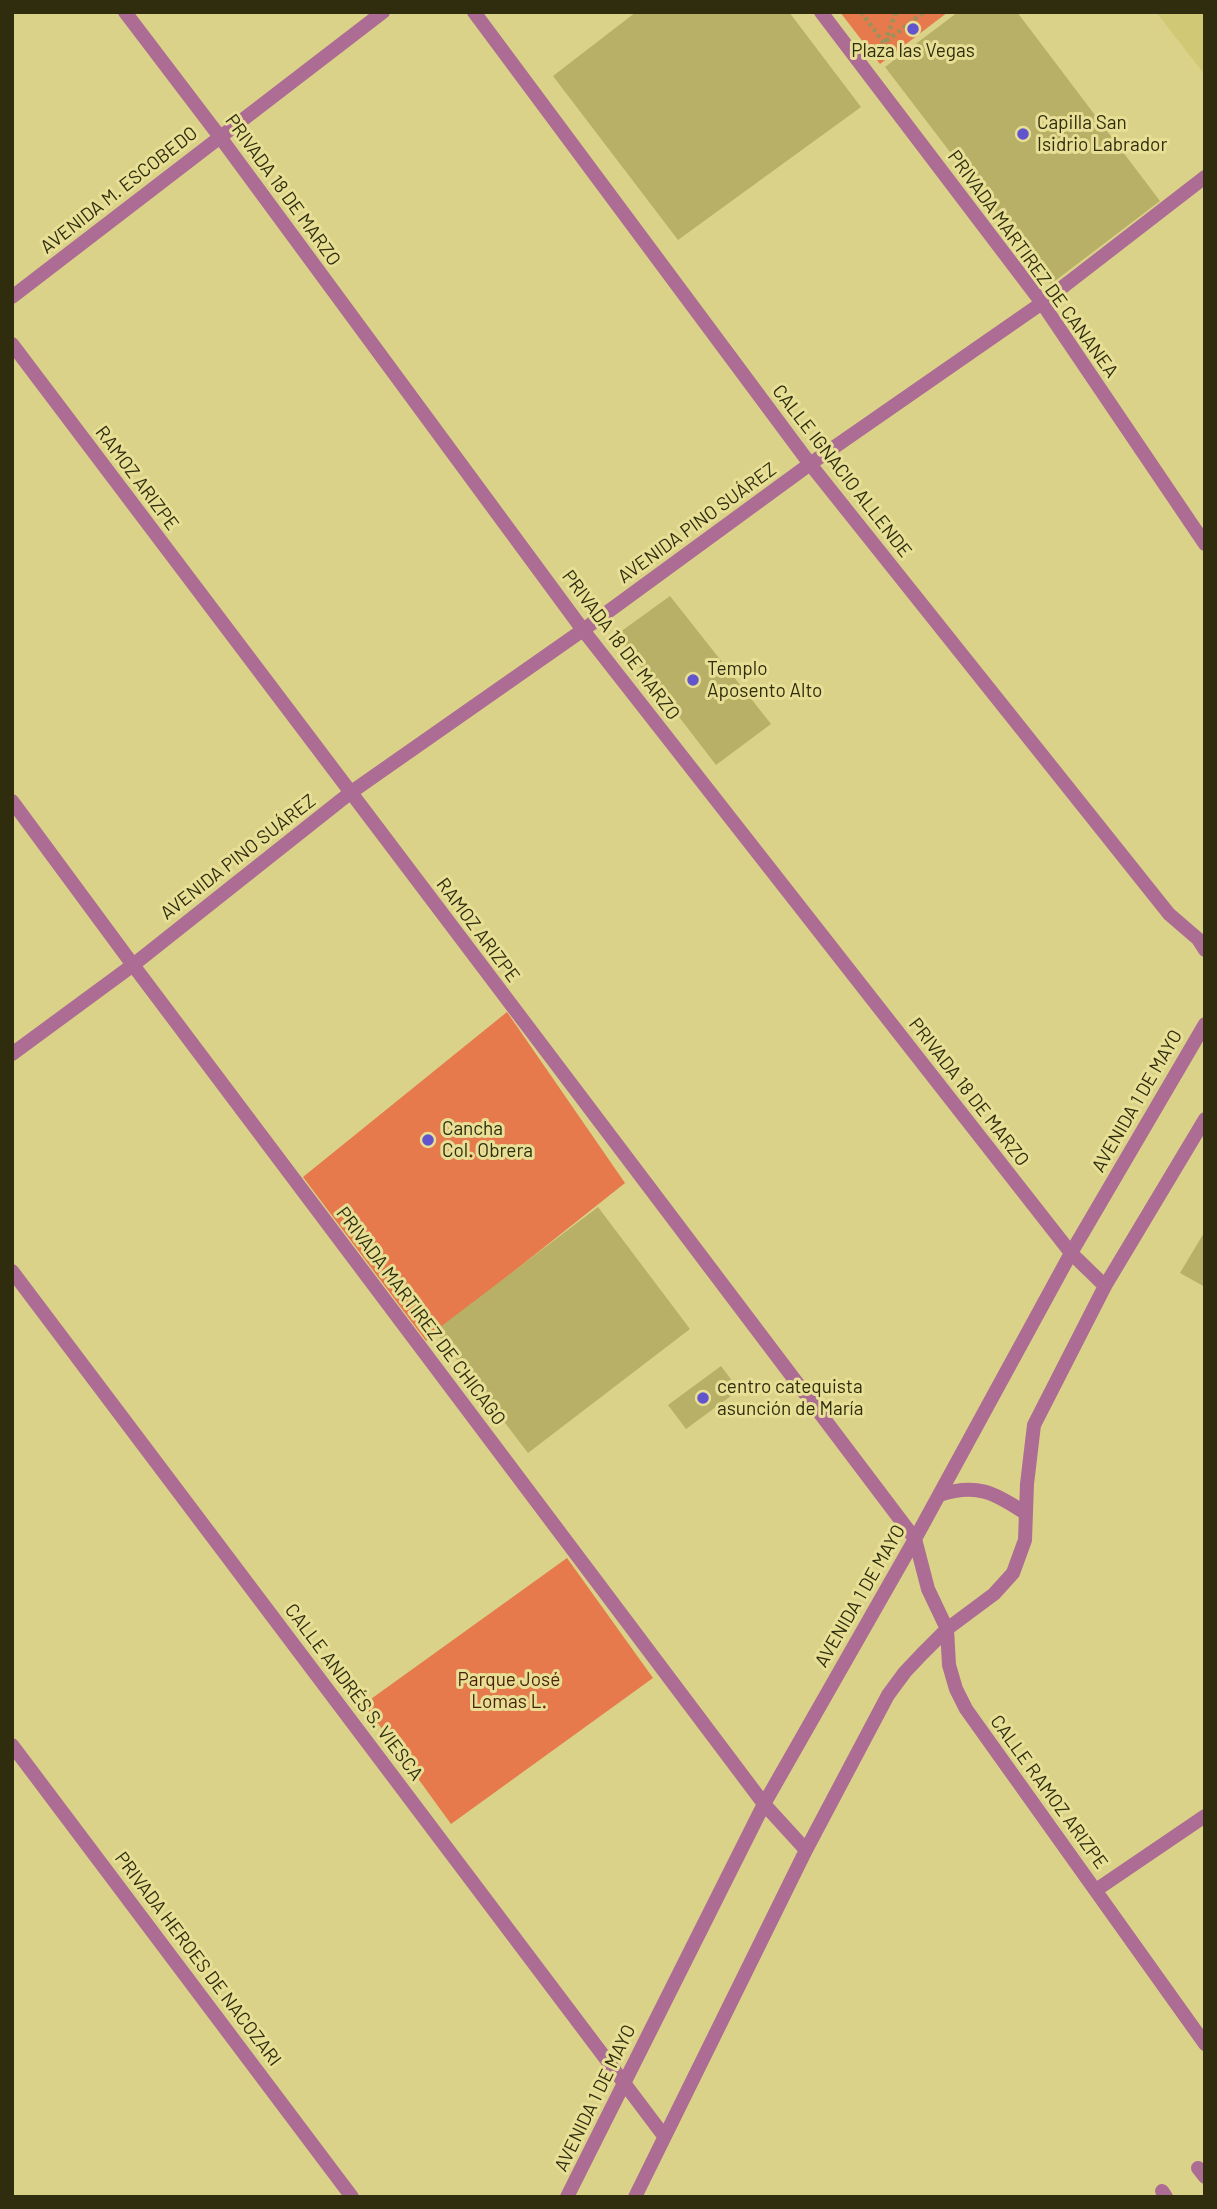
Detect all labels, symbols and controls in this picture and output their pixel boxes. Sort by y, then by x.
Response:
marker: Plaza las Vegas [905,21,921,37]
place label: Plaza las Vegas [851,40,975,62]
street label: PRIVADA 18 DE MARZO [220,110,346,270]
place label: Capilla San Isidrio Labrador [1037,112,1167,156]
street label: AVENIDA M. ESCOBEDO [36,122,202,258]
marker: Capilla San Isidrio Labrador [1015,126,1031,142]
street label: PRIVADA MARTIREZ DE CANANEA [943,146,1123,382]
street label: CALLE IGNACIO ALLENDE [767,380,917,562]
street label: RAMOZ ARIZPE [90,421,184,535]
street label: AVENIDA PINO SUÁREZ [613,458,781,588]
street label: PRIVADA 18 DE MARZO [557,566,685,724]
place label: Templo Aposento Alto [707,658,822,702]
marker: Templo Aposento Alto [685,672,701,688]
street label: AVENIDA PINO SUÁREZ [156,789,320,925]
street label: RAMOZ ARIZPE [431,873,525,987]
street label: PRIVADA 18 DE MARZO [904,1013,1034,1171]
street label: AVENIDA 1 DE MAYO [1087,1026,1187,1176]
place label: Cancha Col. Obrera [442,1118,533,1162]
marker: Cancha Col. Obrera [420,1132,436,1148]
street label: PRIVADA MARTIREZ DE CHICAGO [331,1202,511,1430]
place label: centro catequista asunción de María [717,1376,863,1420]
marker: centro catequista asunción de María [695,1390,711,1406]
street label: AVENIDA 1 DE MAYO [810,1521,910,1671]
street label: CALLE ANDRÉS S. VIESCA [280,1599,428,1785]
park label: Parque José Lomas L. [458,1669,560,1713]
street label: CALLE RAMOZ ARIZPE [986,1711,1112,1873]
street label: PRIVADA HEROES DE NACOZARI [110,1847,286,2071]
street label: AVENIDA 1 DE MAYO [550,2021,640,2175]

